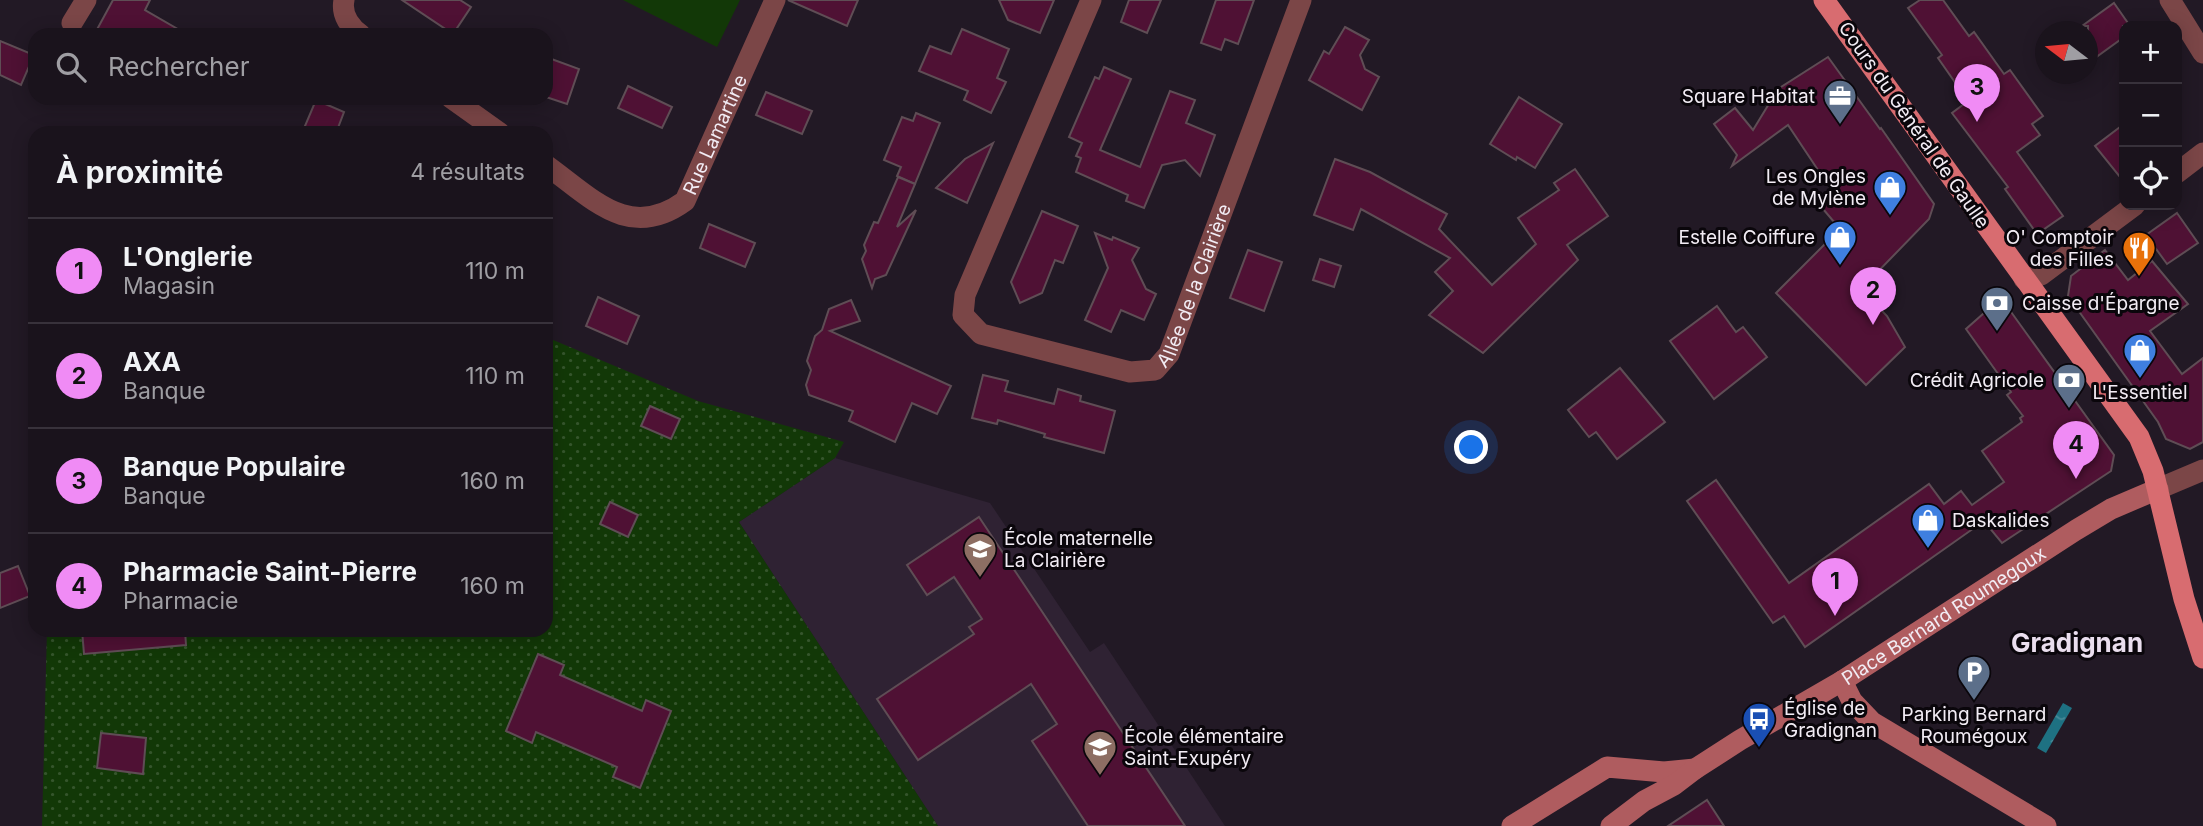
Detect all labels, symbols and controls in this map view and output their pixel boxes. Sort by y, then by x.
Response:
street label: Cours du Général de Gaulle [1834,17,1994,233]
north arrow [2035,21,2098,84]
map controls [2119,21,2182,210]
button: + [2119,21,2182,84]
search box [28,28,553,105]
icon: search [52,48,90,86]
text: Rechercher [108,51,249,82]
pin: 3 [1954,64,2000,122]
street label: Rue Lamartine [678,71,752,198]
office icon: Square Habitat [1821,77,1859,126]
button: − [2119,84,2182,147]
place label: Square Habitat [1682,85,1815,108]
button: locate [2119,147,2182,210]
text: À proximité [56,154,223,190]
text: 4 résultats [410,158,525,186]
place label: Les Ongles de Mylène [1766,165,1866,210]
shop icon: Les Ongles de Mylène [1871,168,1909,217]
street label: Allée de la Clairière [1151,201,1236,372]
shop icon: Estelle Coiffure [1821,218,1859,267]
place label: Estelle Coiffure [1678,226,1815,249]
place label: O' Comptoir des Filles [2006,226,2114,271]
restaurant icon: O' Comptoir des Filles [2120,229,2158,278]
text: L'Onglerie [123,241,253,272]
text: 1 [74,257,84,285]
text: 110 m [465,257,525,285]
pin: 2 [1850,267,1896,325]
text: Magasin [123,272,215,300]
bank icon: Caisse d'Épargne [1978,284,2016,333]
place label: Caisse d'Épargne [2022,291,2180,315]
shop icon: L'Essentiel [2121,331,2159,380]
text: AXA [123,346,181,377]
bank icon: Crédit Agricole [2050,361,2088,410]
text: 2 [72,362,86,390]
text: 110 m [465,362,525,390]
place label: Crédit Agricole [1910,369,2044,392]
text: Banque [123,377,206,405]
place label: L'Essentiel [2093,381,2188,404]
pin: 4 [2053,421,2099,479]
your location [1454,430,1488,464]
text: Banque Populaire [123,451,346,482]
text: 3 [72,467,86,495]
text: 160 m [460,467,525,495]
text: Banque [123,482,206,510]
shop icon: Daskalides [1909,501,1947,550]
place label: Daskalides [1952,509,2049,532]
place label: École maternelle La Clairière [1004,526,1153,572]
school or university icon: École maternelle La Clairière [961,530,999,579]
street label: Place Bernard Roumegoux [1837,541,2050,690]
text: Pharmacie Saint-Pierre [123,556,417,587]
pin: 1 [1812,558,1858,616]
text: 4 [71,572,87,600]
text: 160 m [460,572,525,600]
text: Pharmacie [123,587,238,615]
district label: Gradignan [2011,627,2143,658]
parking icon: Parking Bernard Roumégoux [1955,653,1993,702]
place label: Église de Gradignan [1784,696,1877,742]
bus stop icon: Église de Gradignan [1740,700,1778,749]
place label: Parking Bernard Roumégoux [1902,703,2046,748]
place label: École élémentaire Saint-Exupéry [1124,724,1284,770]
school or university icon: École élémentaire Saint-Exupéry [1081,728,1119,777]

